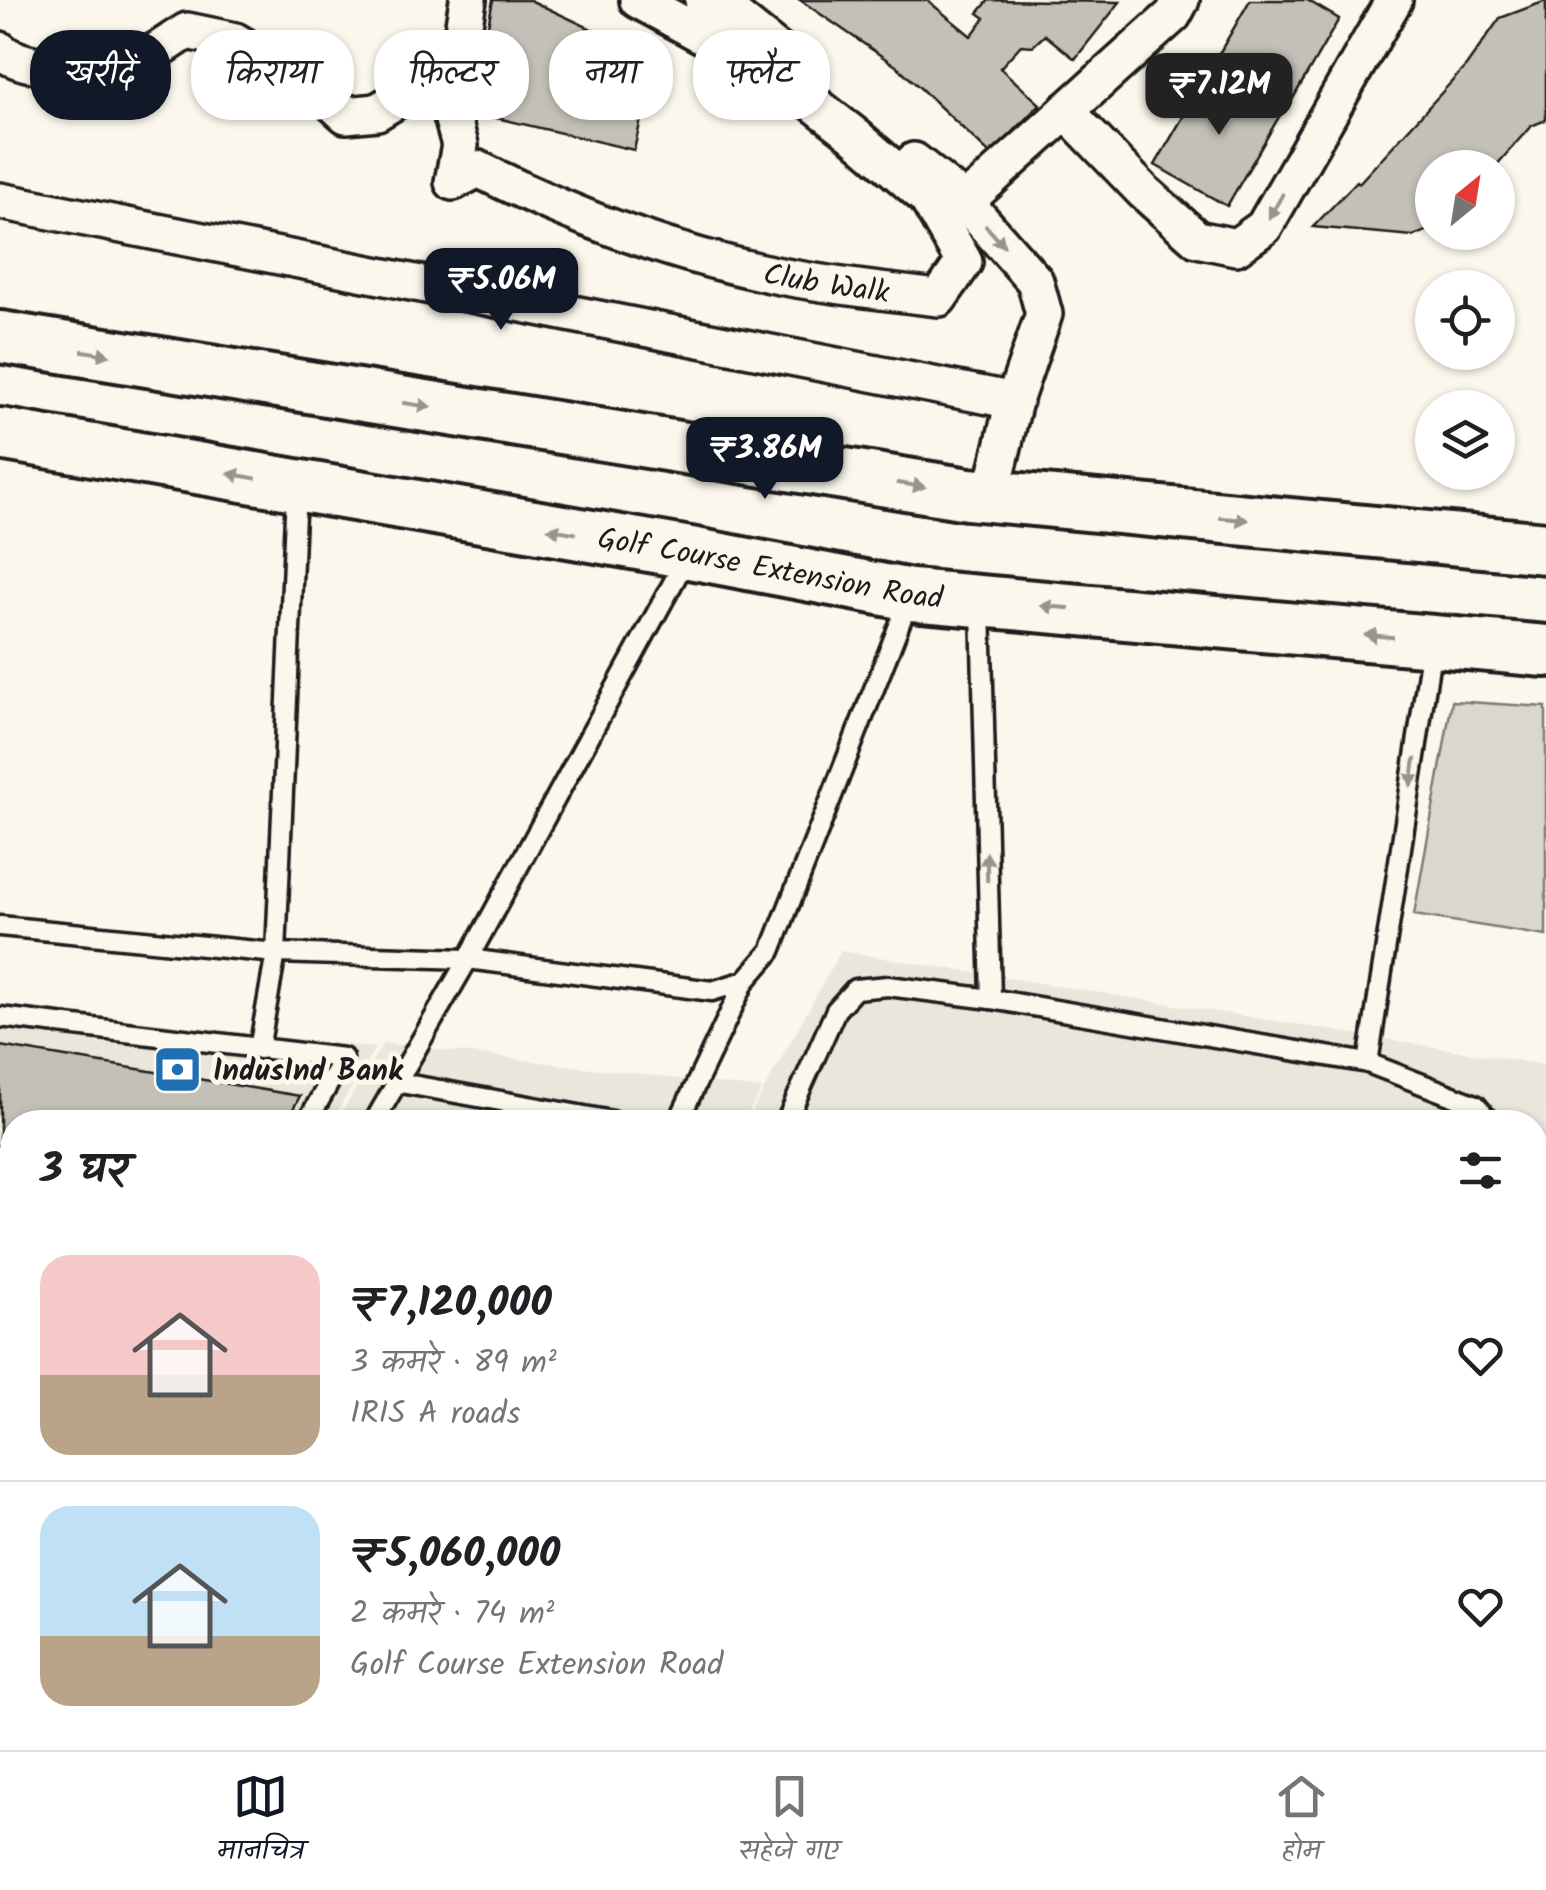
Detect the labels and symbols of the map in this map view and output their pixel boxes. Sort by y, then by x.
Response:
pin: ₹7.12M [1138,53,1300,138]
north arrow [1415,150,1515,250]
one-way arrow [1268,192,1286,220]
one-way arrow [984,223,1006,248]
pin: ₹5.06M [420,248,582,333]
street label: Club Walk [759,251,893,318]
one-way arrow [81,346,113,361]
one-way arrow [402,398,433,413]
pin: ₹3.86M [684,417,846,502]
one-way arrow [225,468,257,483]
one-way arrow [895,478,927,493]
one-way arrow [1218,511,1250,527]
street label: Golf Course Extension Road [594,515,946,624]
one-way arrow [546,523,577,538]
one-way arrow [1039,598,1071,614]
one-way arrow [1363,627,1395,643]
one-way arrow [1404,756,1420,788]
one-way arrow [979,851,995,883]
bank icon: IndusInd Bank [152,1044,204,1096]
place label: IndusInd Bank [213,1048,404,1096]

